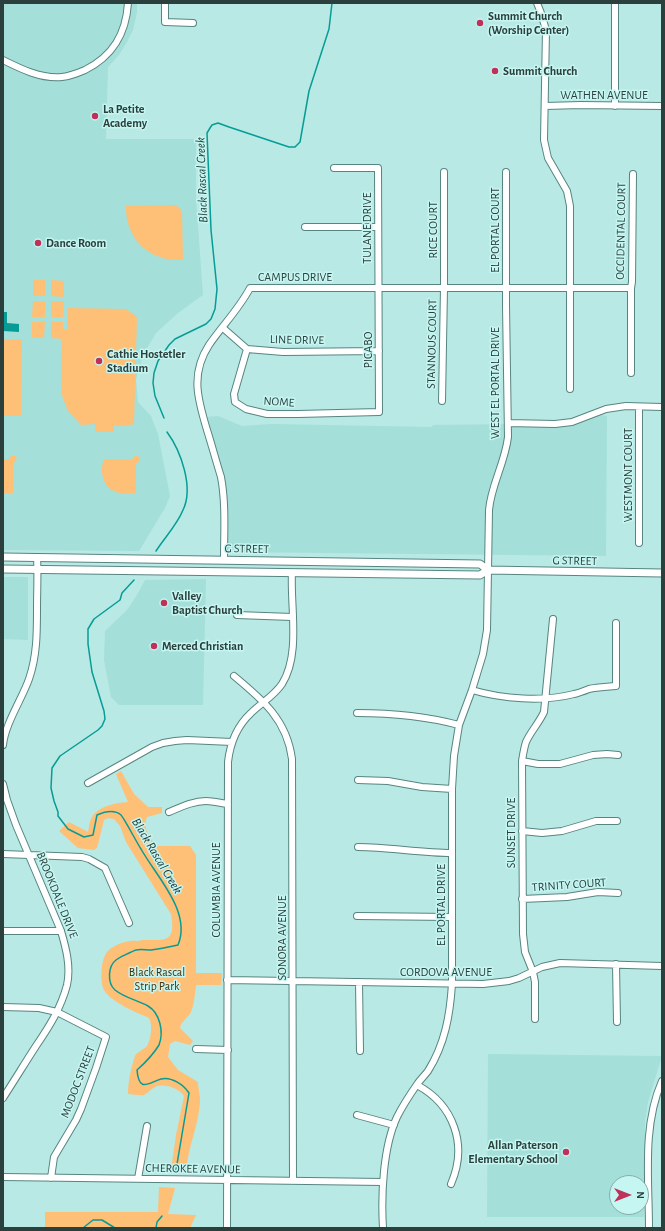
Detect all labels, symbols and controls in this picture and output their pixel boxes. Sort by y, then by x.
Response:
place label: Summit Church (Worship Center) [488,9,569,37]
marker: Summit Church (Worship Center) [475,18,485,28]
place label: Summit Church [503,64,577,78]
marker: Summit Church [490,66,500,76]
street label: WATHEN AVENUE [560,88,648,102]
place label: La Petite Academy [103,102,147,130]
marker: La Petite Academy [90,111,100,121]
water label: Black Rascal Creek [193,137,211,223]
street label: OCCIDENTAL COURT [613,182,629,280]
street label: EL PORTAL COURT [488,187,502,273]
street label: TULANE DRIVE [360,192,374,264]
street label: RICE COURT [426,201,440,259]
place label: Dance Room [46,236,106,250]
marker: Dance Room [33,238,43,248]
street label: CAMPUS DRIVE [258,270,332,284]
street label: STANNOUS COURT [424,299,440,389]
street label: WEST EL PORTAL DRIVE [488,327,502,439]
street label: LINE DRIVE [270,332,324,348]
street label: PICABO [361,332,375,368]
place label: Cathie Hostetler Stadium [107,347,185,375]
marker: Cathie Hostetler Stadium [94,356,104,366]
street label: NOME [263,394,295,410]
street label: WESTMONT COURT [621,428,635,522]
street label: G STREET [225,541,269,557]
street label: G STREET [553,553,597,569]
place label: Valley Baptist Church [172,589,243,617]
marker: Valley Baptist Church [159,598,169,608]
place label: Merced Christian [162,639,243,653]
marker: Merced Christian [149,641,159,651]
street label: SUNSET DRIVE [504,798,518,868]
water label: Black Rascal Creek [128,815,186,897]
street label: COLUMBIA AVENUE [209,842,223,938]
street label: BROOKDALE DRIVE [33,850,81,940]
street label: EL PORTAL DRIVE [434,864,448,946]
street label: TRINITY COURT [531,875,607,895]
street label: SONORA AVENUE [275,895,289,981]
park label: Black Rascal Strip Park [129,965,185,993]
street label: CORDOVA AVENUE [400,965,492,979]
street label: MODOC STREET [58,1044,98,1120]
place label: Allan Paterson Elementary School [468,1138,558,1166]
marker: Allan Paterson Elementary School [561,1147,571,1157]
street label: CHEROKEE AVENUE [145,1161,241,1177]
north arrow [609,1175,649,1215]
text: N [635,1191,646,1199]

